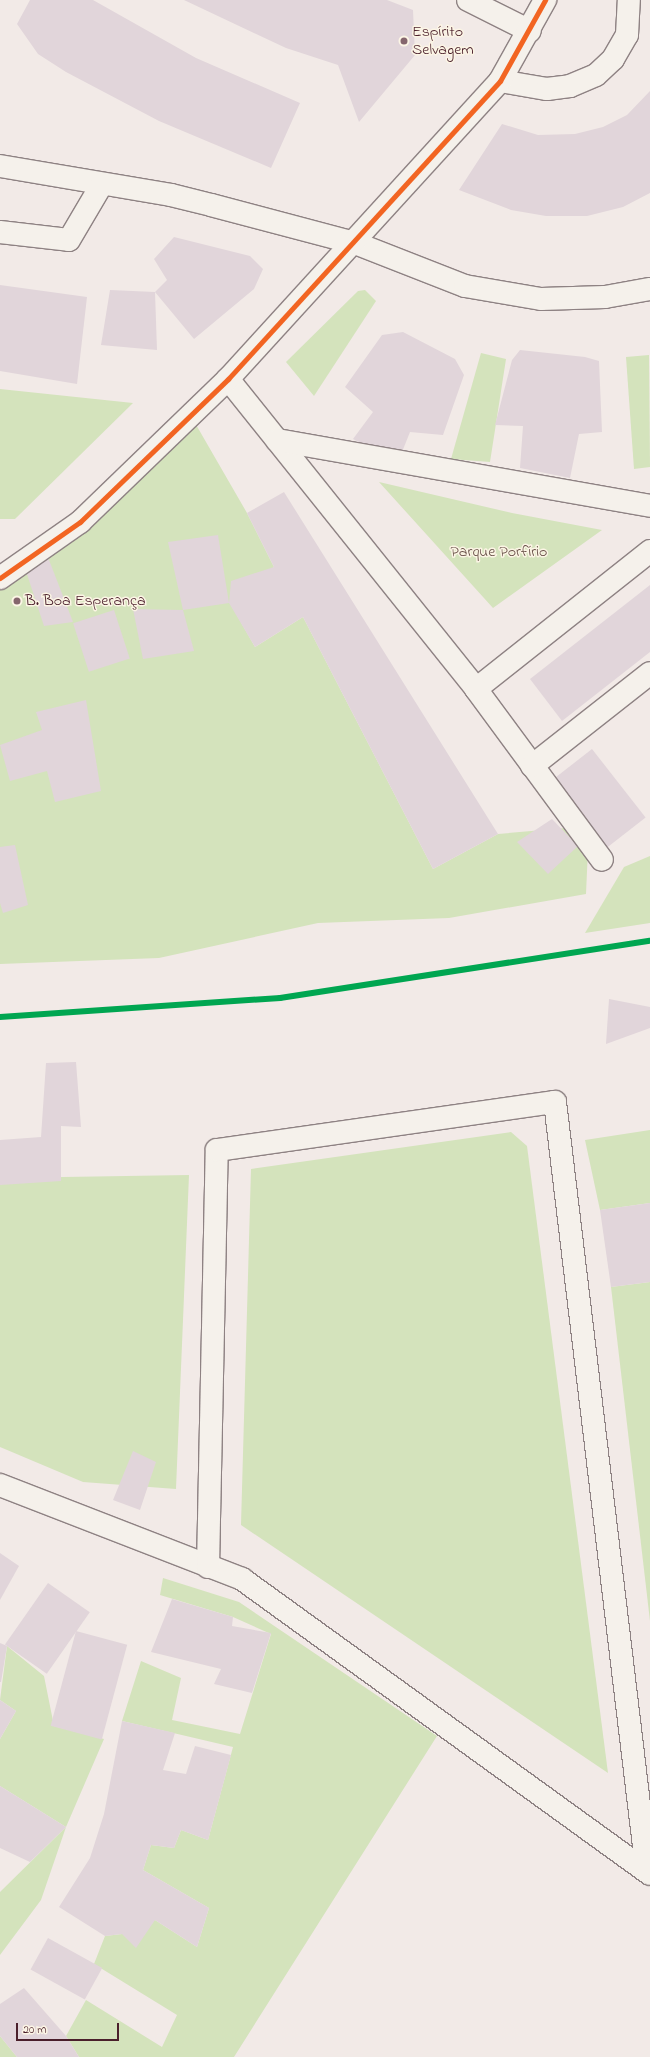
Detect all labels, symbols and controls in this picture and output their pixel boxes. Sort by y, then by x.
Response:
place label: Espírito Selvagem [412,22,474,60]
marker: Espírito Selvagem [399,36,409,46]
park label: Parque Porfírio [451,542,547,562]
place label: B. Boa Esperança [25,591,146,611]
marker: B. Boa Esperança [12,596,22,606]
scale bar [18,2015,121,2041]
text: 20 m [23,2021,46,2039]

